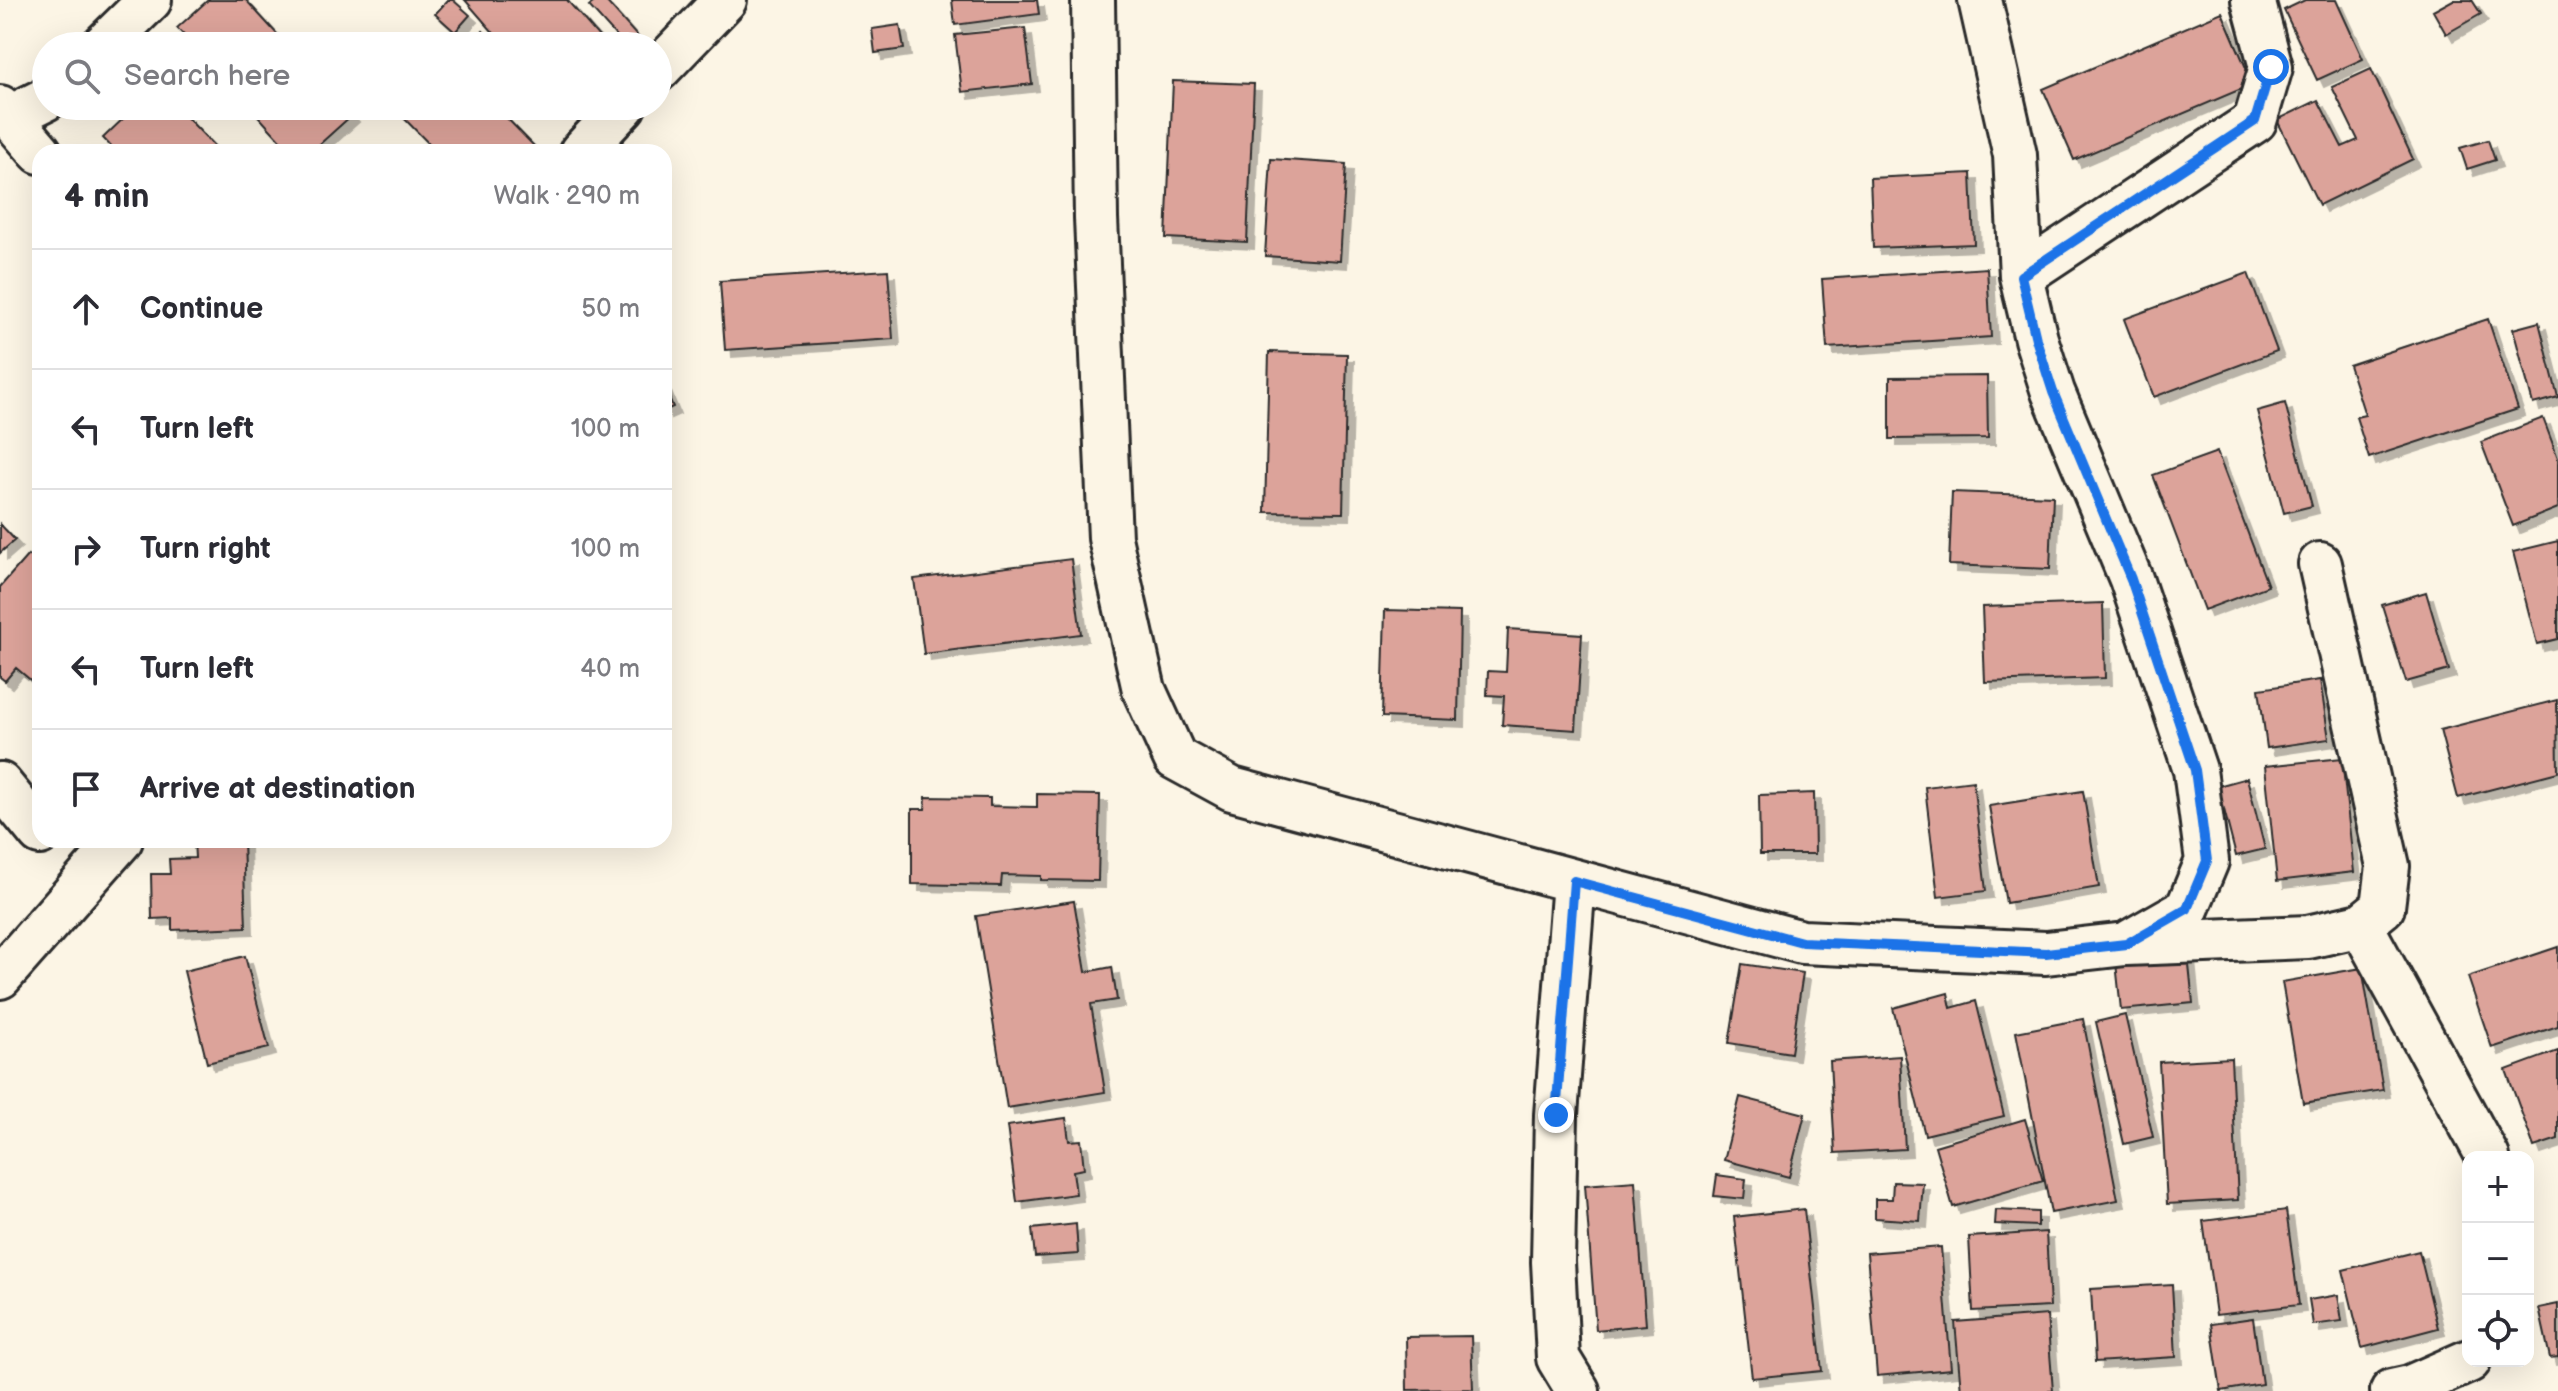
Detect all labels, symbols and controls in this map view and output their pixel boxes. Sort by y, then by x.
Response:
search box [32,32,672,120]
route start [2253,49,2289,85]
icon: search [60,54,104,98]
text: Search here [124,58,290,94]
text: 4 min [64,176,150,217]
text: Walk · 290 m [493,181,640,212]
icon: ahead [64,287,108,331]
text: Continue [140,291,263,327]
text: 50 m [581,294,640,325]
icon: left [64,407,108,451]
text: Turn left [140,411,254,447]
text: 100 m [571,414,640,445]
icon: right [64,527,108,571]
text: Turn right [140,531,271,567]
text: 100 m [571,534,640,565]
icon: left [64,647,108,691]
text: Turn left [140,651,254,687]
text: 40 m [580,654,640,685]
icon: arrive [64,767,108,811]
text: Arrive at destination [140,771,416,807]
route end [1538,1097,1574,1133]
map controls [2462,1151,2534,1367]
button: + [2462,1151,2534,1223]
button: − [2462,1223,2534,1295]
button: locate [2462,1295,2534,1367]

